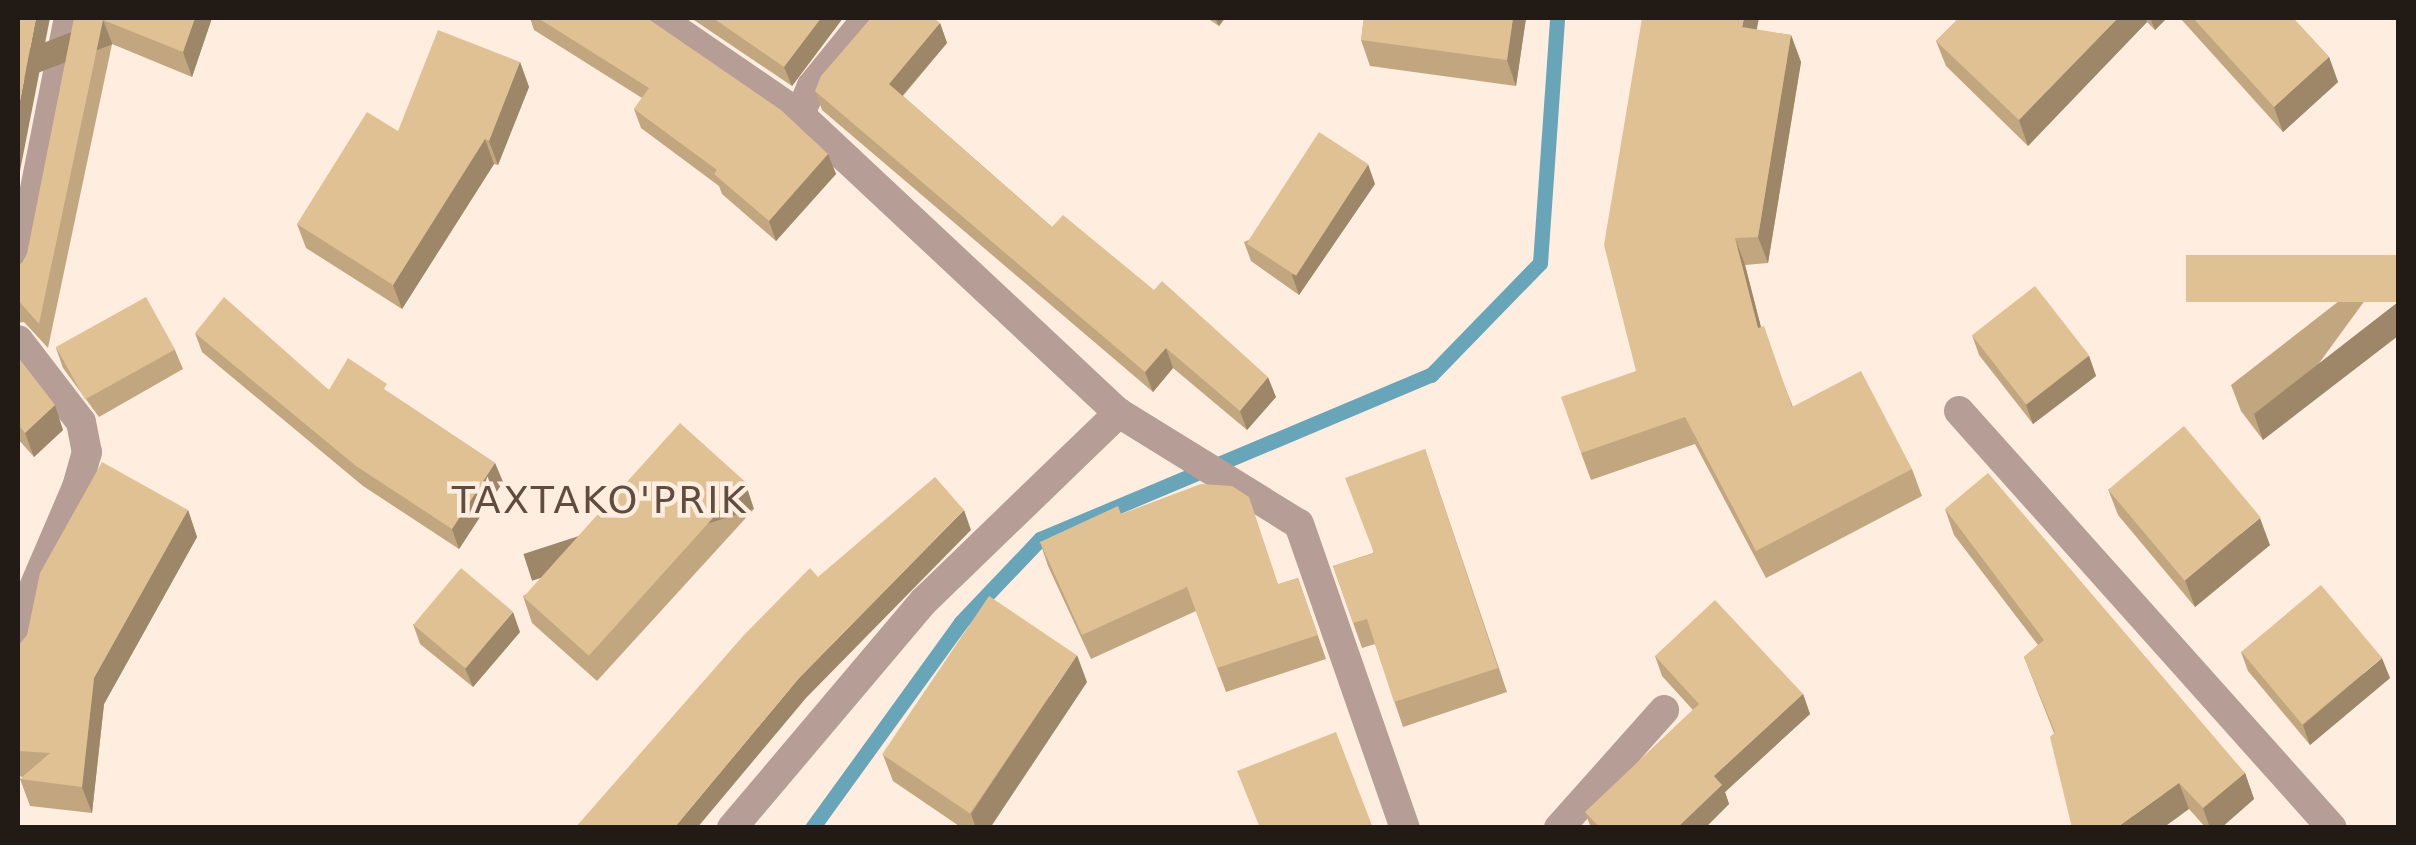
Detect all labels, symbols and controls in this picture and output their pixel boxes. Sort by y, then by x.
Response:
district label: TAXTAKO'PRIK [452,478,748,524]

